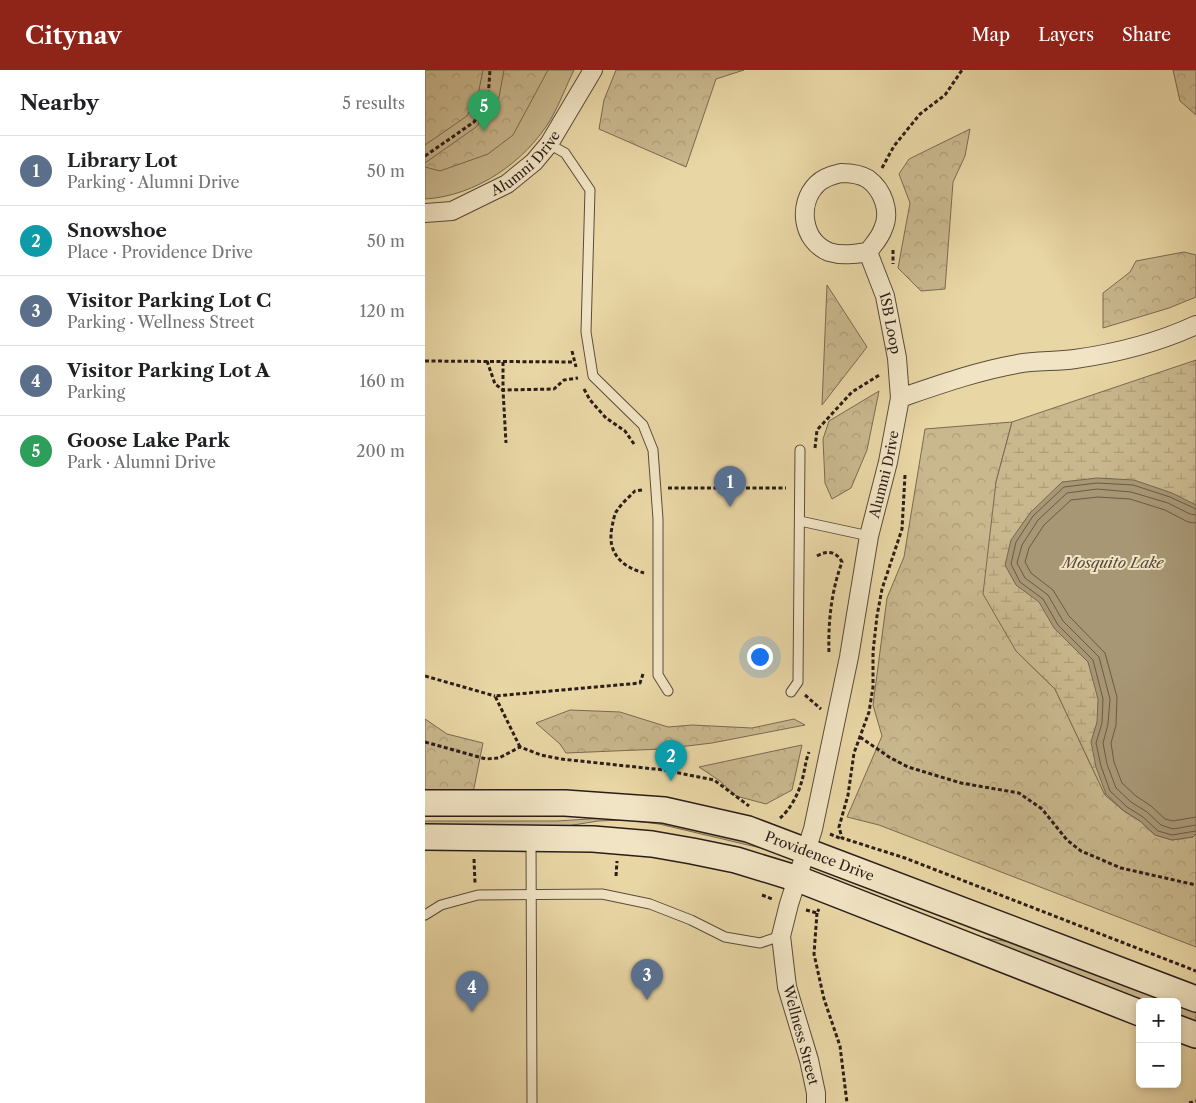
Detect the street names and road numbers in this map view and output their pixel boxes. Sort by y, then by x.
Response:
street label: Alumni Drive [487,127,564,200]
street label: ISB Loop [875,290,905,356]
street label: Alumni Drive [865,429,903,521]
street label: Providence Drive [762,827,877,885]
street label: Wellness Street [779,982,823,1087]

